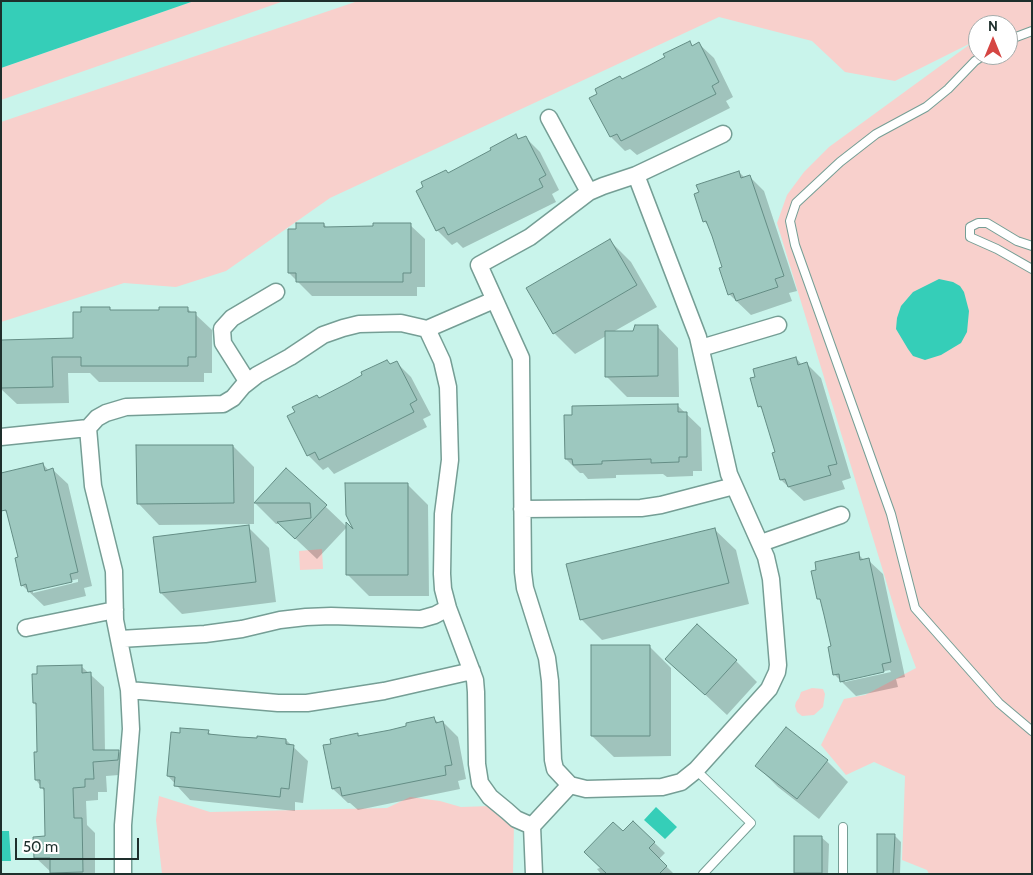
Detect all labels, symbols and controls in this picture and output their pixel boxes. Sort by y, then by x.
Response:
north arrow [968,15,1018,65]
text: N [988,17,998,35]
scale bar [18,828,141,860]
text: 50 m [23,838,58,856]

